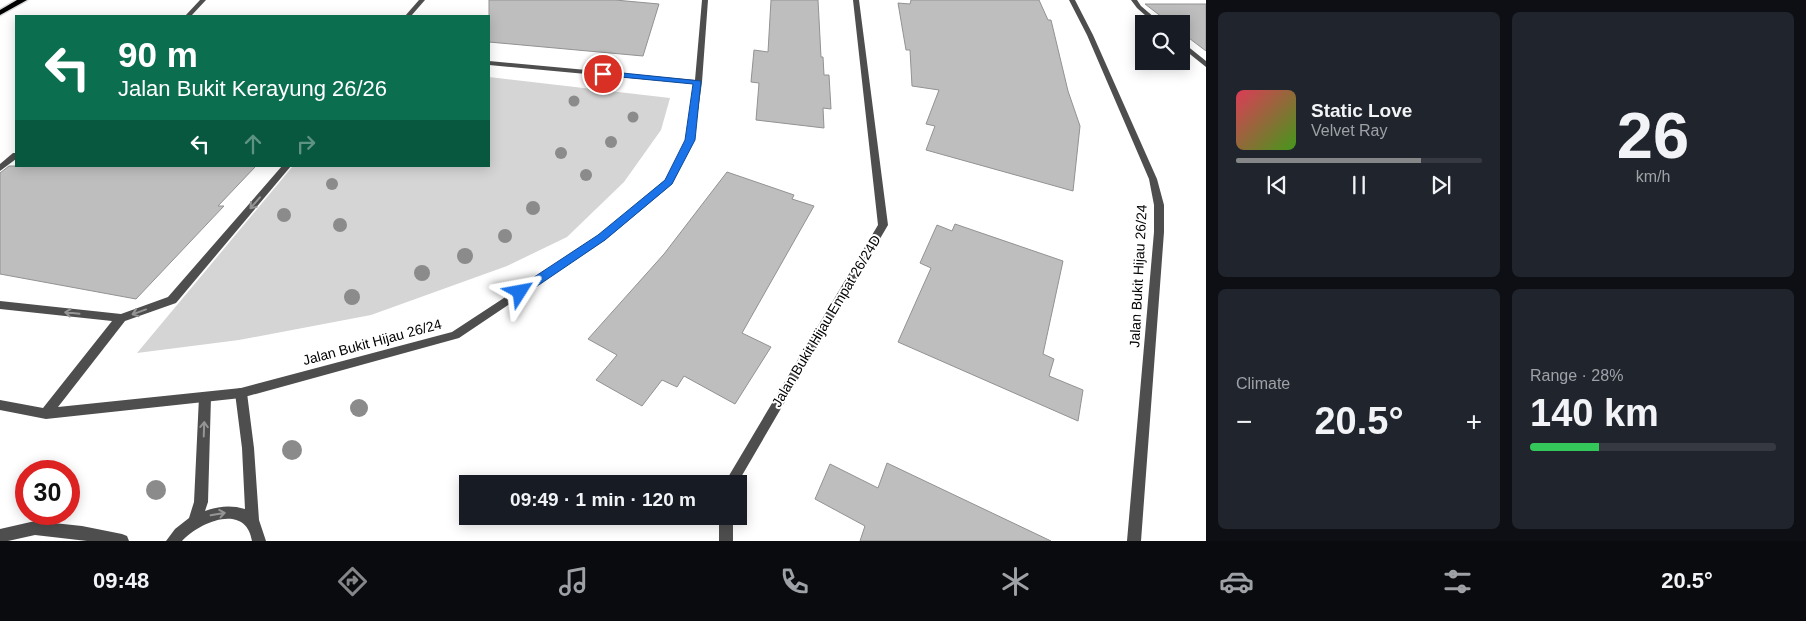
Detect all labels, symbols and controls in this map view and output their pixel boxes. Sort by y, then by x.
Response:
map controls [1135,15,1190,70]
button: search [1135,15,1190,70]
icon: left [35,35,100,100]
text: 90 m [118,35,198,74]
pin [582,53,624,95]
icon: arrive [589,60,617,88]
text: Jalan Bukit Kerayung 26/26 [118,76,387,101]
text: 26 [1617,99,1689,172]
text: Static Love [1311,100,1412,121]
text: Velvet Ray [1311,122,1387,139]
icon: left [186,130,214,158]
icon: ahead [239,130,267,158]
icon: right [292,130,320,158]
text: km/h [1636,168,1670,185]
icon: previous [1263,171,1291,199]
icon: pause [1345,171,1373,199]
icon: next [1427,171,1455,199]
one-way arrow [250,197,261,210]
street label: Jalan Bukit Hijau 26/24 [1126,204,1150,348]
street label: Jalan Bukit Hijau Empat 26/24D [768,232,884,410]
position arrow [493,265,545,317]
one-way arrow [64,308,80,318]
one-way arrow [132,308,148,317]
street label: Jalan Bukit Hijau 26/24 [301,316,443,368]
text: Range · 28% [1530,367,1623,384]
text: Climate [1236,375,1290,392]
text: 140 km [1530,392,1659,434]
text: 20.5° [1314,400,1404,442]
text: − [1236,406,1252,437]
text: + [1466,406,1482,437]
one-way arrow [199,421,209,438]
speed limit sign: 30 [15,460,80,525]
text: 09:49 · 1 min · 120 m [510,489,696,510]
one-way arrow [209,508,225,518]
icon: directions [335,564,370,599]
icon: music [556,564,591,599]
icon: phone [777,564,812,599]
icon: climate [998,564,1033,599]
icon: car [1219,564,1254,599]
icon: filters [1440,564,1475,599]
text: 09:48 [93,568,149,593]
text: 20.5° [1661,568,1713,593]

